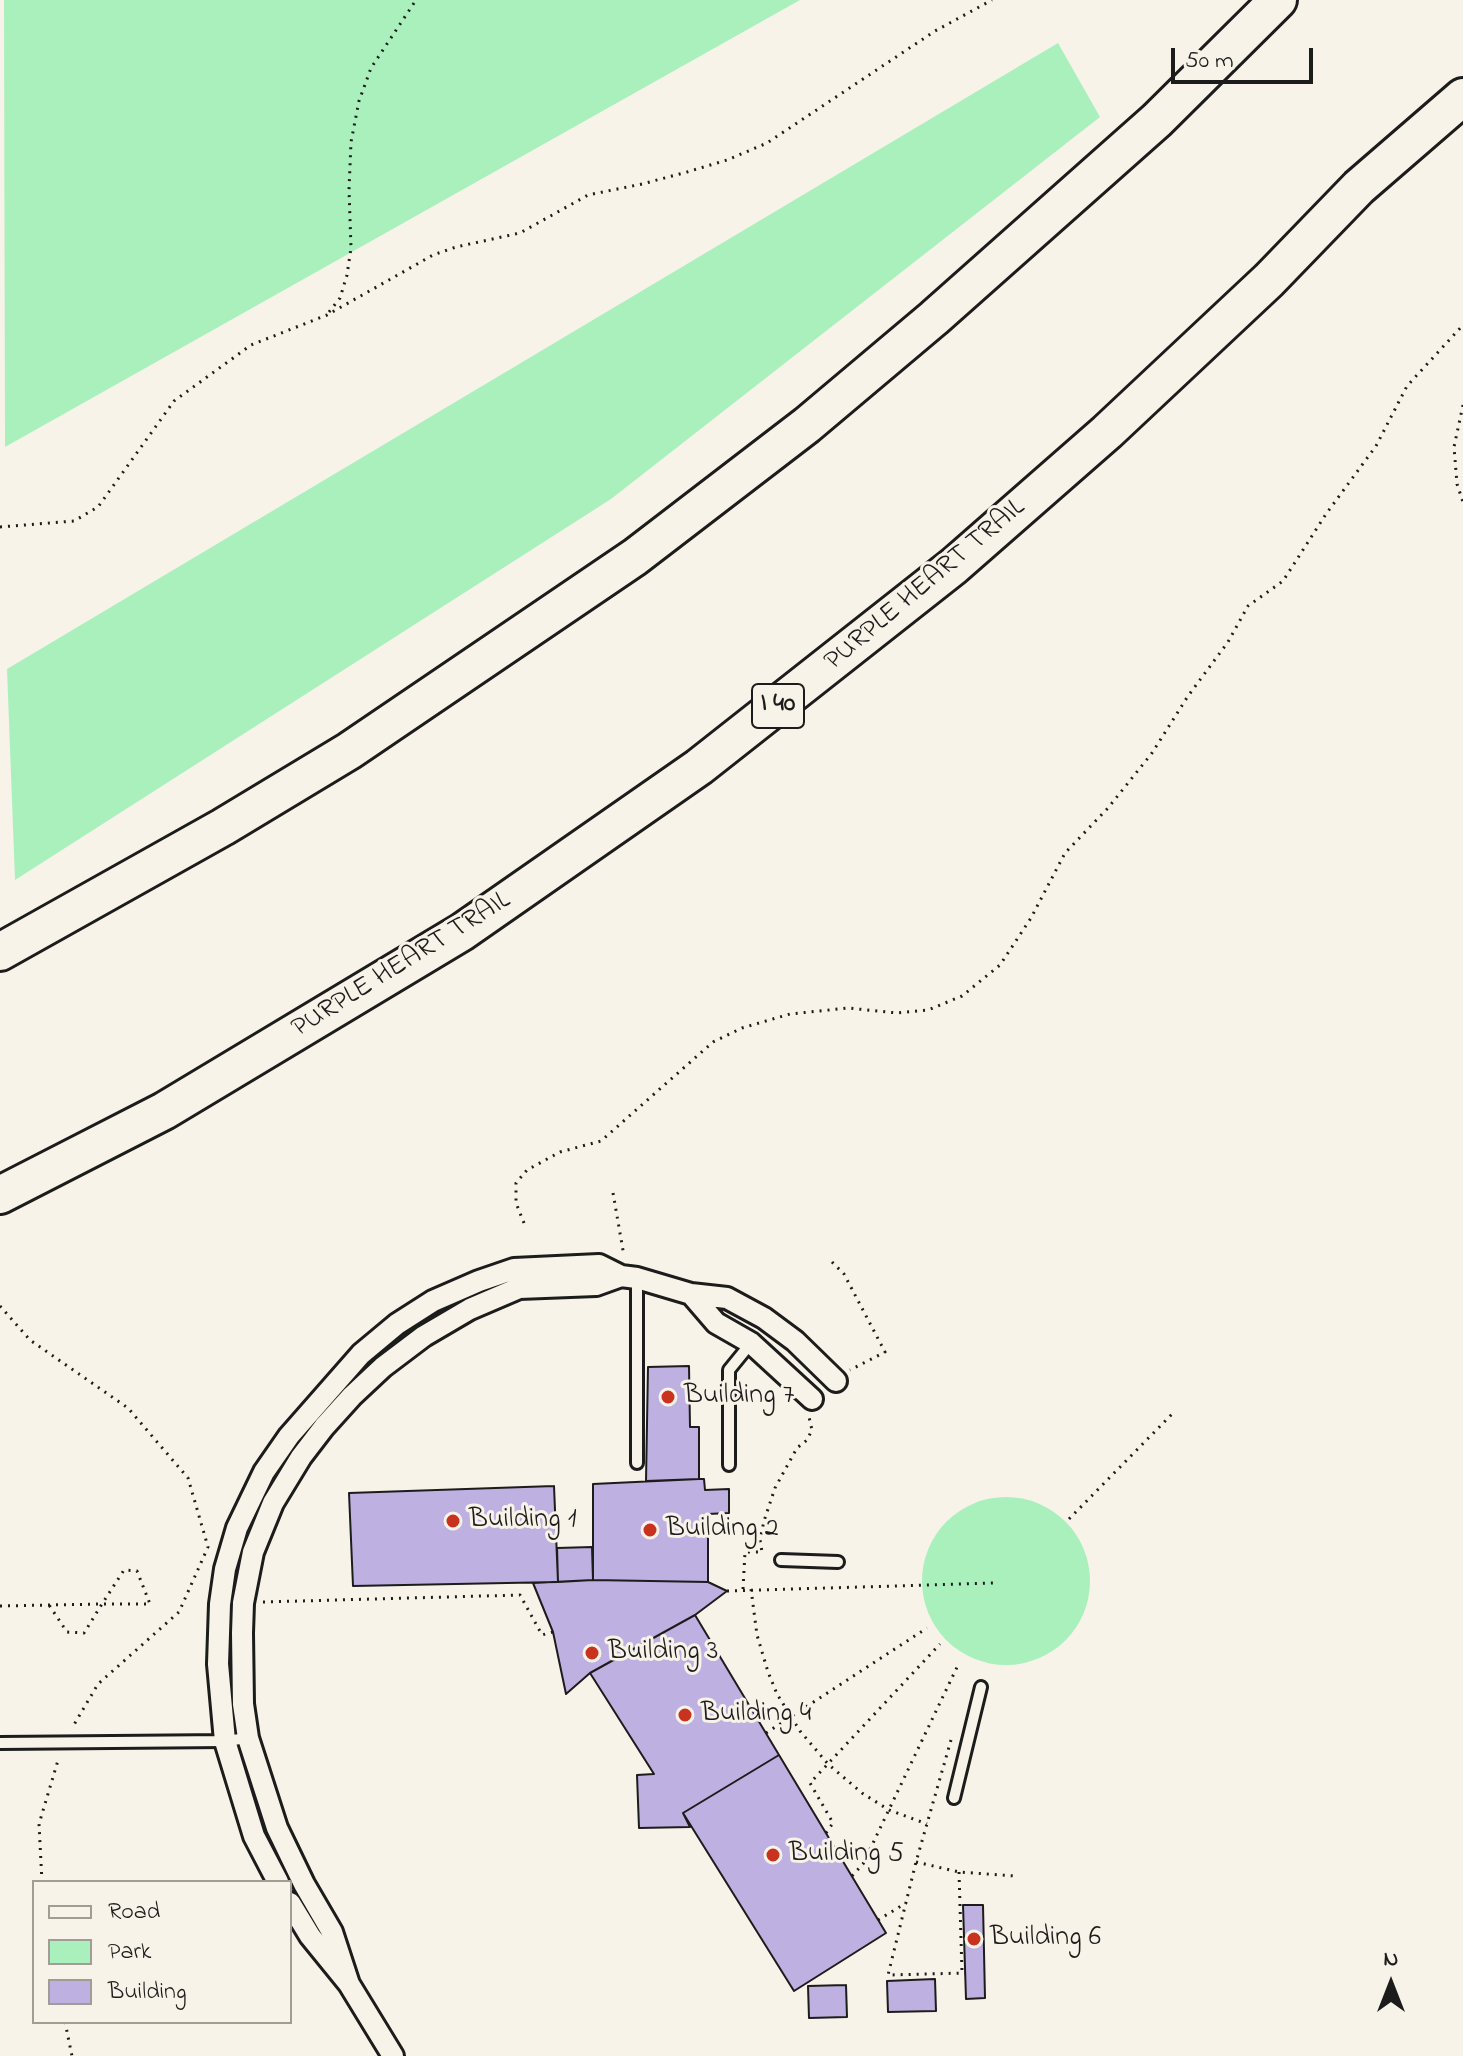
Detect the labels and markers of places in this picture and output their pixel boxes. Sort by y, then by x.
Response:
place label: Building 7 [684,1380,794,1414]
marker: Building 7 [659,1388,677,1406]
place label: Building 1 [469,1504,577,1538]
marker: Building 1 [444,1512,462,1530]
place label: Building 2 [666,1513,779,1547]
marker: Building 2 [641,1521,659,1539]
place label: Building 3 [608,1636,718,1670]
marker: Building 3 [583,1644,601,1662]
place label: Building 4 [701,1698,811,1732]
marker: Building 4 [676,1706,694,1724]
place label: Building 5 [789,1838,904,1872]
marker: Building 5 [764,1846,782,1864]
place label: Building 6 [990,1922,1101,1956]
marker: Building 6 [965,1930,983,1948]

